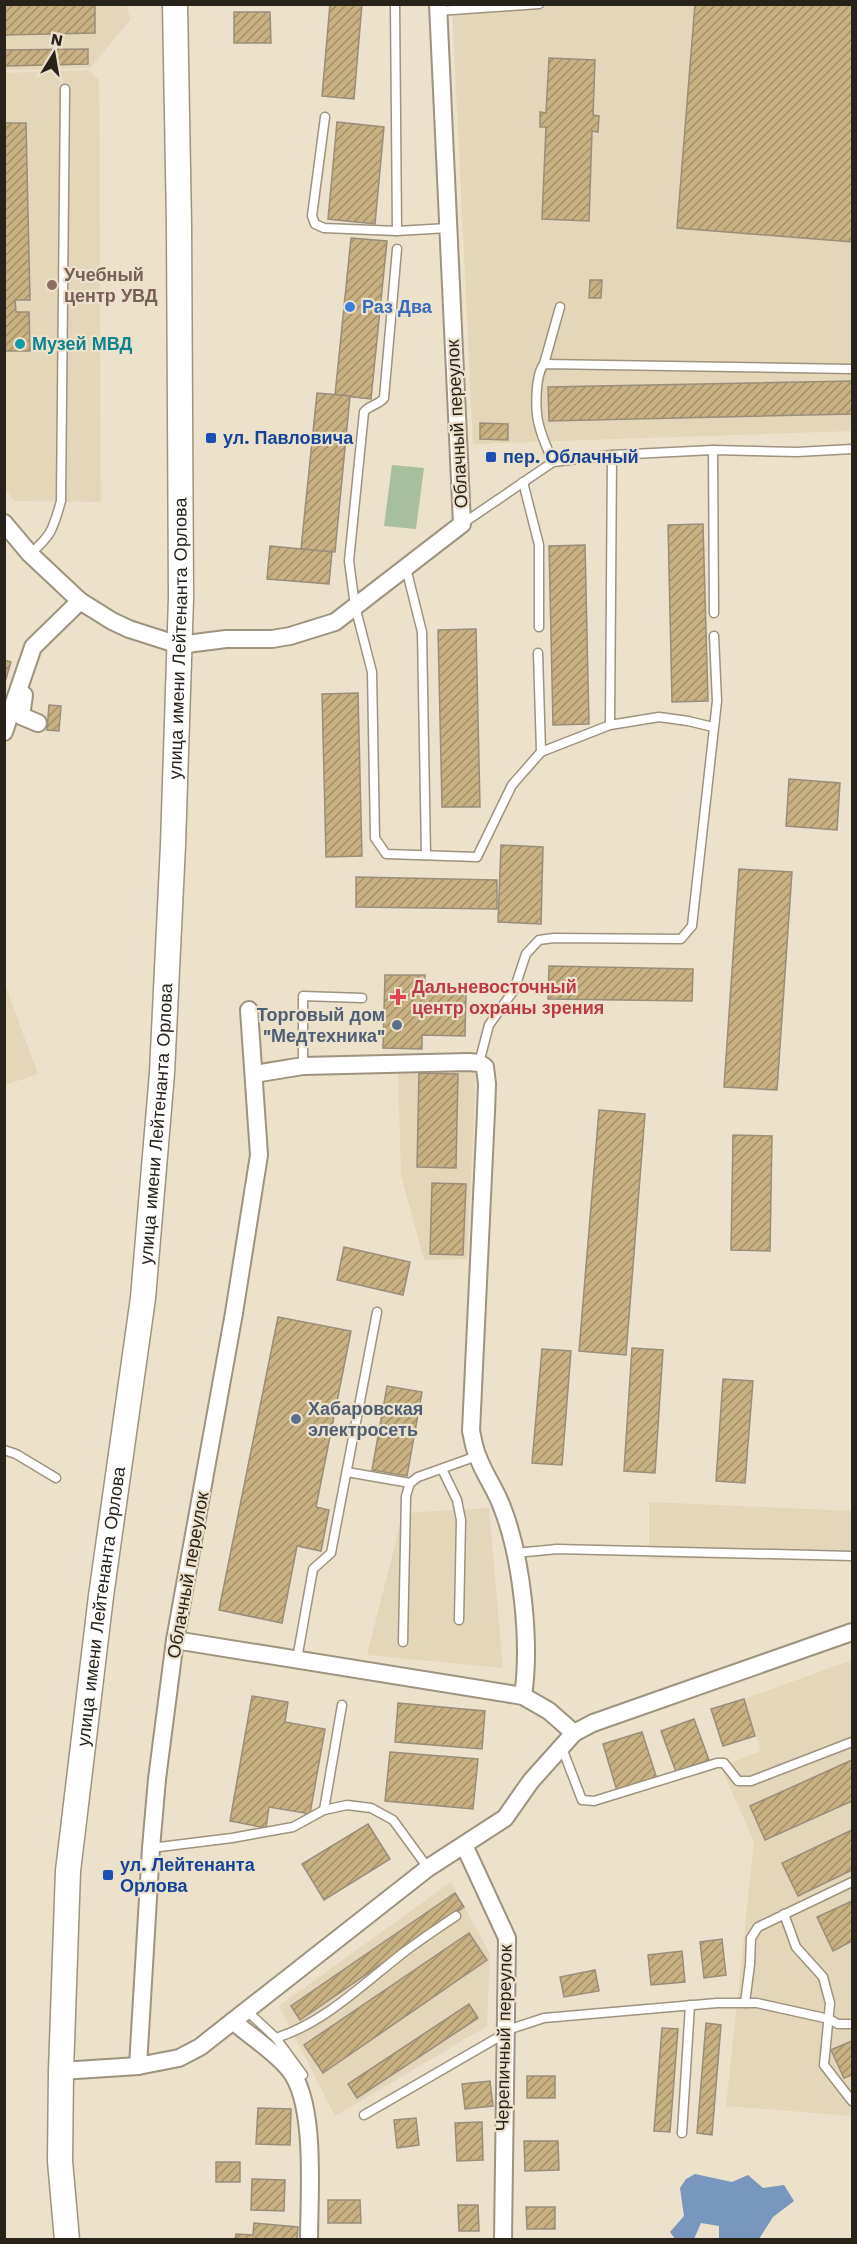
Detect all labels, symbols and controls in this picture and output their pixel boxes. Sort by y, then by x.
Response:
north arrow [24,24,84,84]
text: N [49,29,64,50]
place label: Учебный центр УВД [64,264,158,306]
marker: Учебный центр УВД [45,278,59,292]
place label: Раз Два [362,296,433,317]
marker: Раз Два [343,300,357,314]
place label: Музей МВД [32,333,132,354]
marker: Музей МВД [13,337,27,351]
street label: Облачный переулок [442,339,471,509]
place label: ул. Павловича [223,427,354,448]
marker: ул. Павловича [204,431,218,445]
place label: пер. Облачный [503,446,639,467]
marker: пер. Облачный [484,450,498,464]
street label: улица имени Лейтенанта Орлова [164,497,191,780]
place label: Дальневосточный центр охраны зрения [412,976,604,1018]
street label: улица имени Лейтенанта Орлова [135,982,176,1265]
marker: Дальневосточный центр охраны зрения [389,988,407,1006]
place label: Торговый дом "Медтехника" [257,1004,385,1046]
marker: Торговый дом "Медтехника" [390,1018,404,1032]
place label: Хабаровская электросеть [308,1398,423,1440]
marker: Хабаровская электросеть [289,1412,303,1426]
street label: улица имени Лейтенанта Орлова [72,1464,129,1747]
street label: Облачный переулок [163,1490,213,1660]
place label: ул. Лейтенанта Орлова [120,1854,256,1896]
marker: ул. Лейтенанта Орлова [101,1868,115,1882]
street label: Черепичный переулок [491,1944,516,2132]

